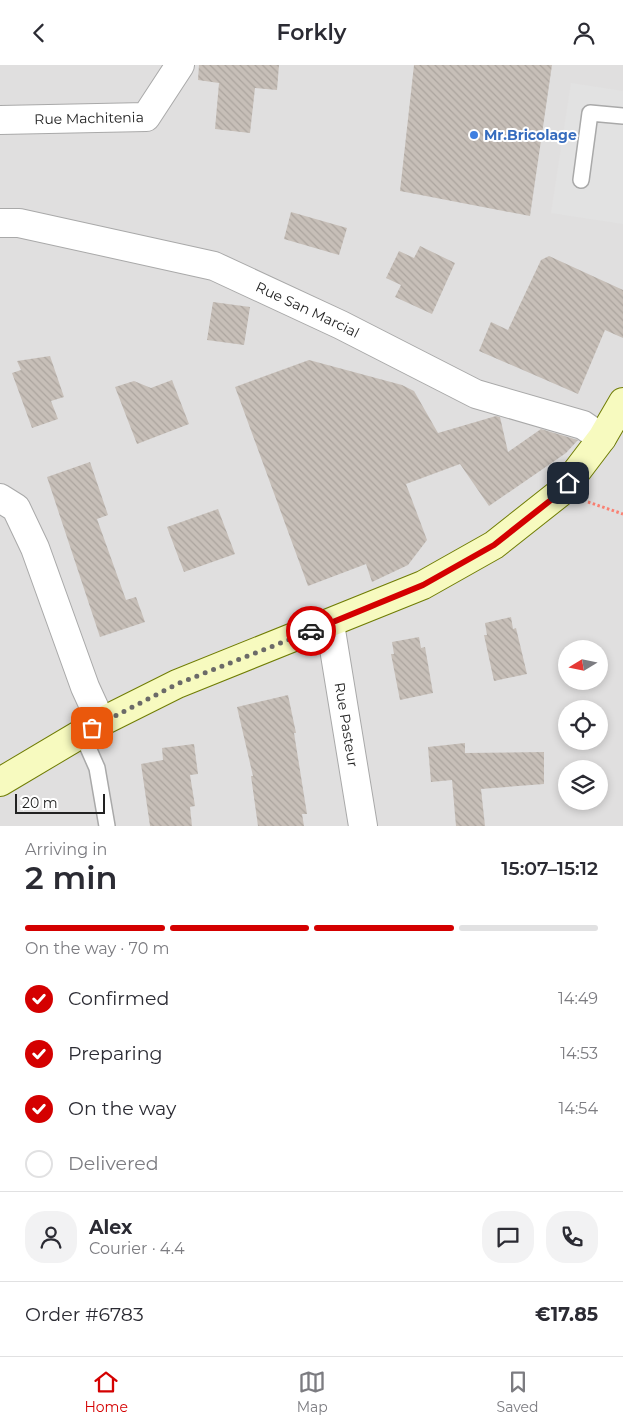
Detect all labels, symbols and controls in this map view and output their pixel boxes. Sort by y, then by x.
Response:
icon: back [25,19,53,47]
text: Forkly [276,19,347,46]
icon: person [570,19,598,47]
street label: Rue Machitenia [34,108,144,128]
place label: Mr.Bricolage [484,126,577,144]
marker: Mr.Bricolage [468,129,480,141]
street label: Rue San Marcial [253,278,362,342]
pin [547,462,589,504]
icon: home [554,469,582,497]
courier [286,606,336,656]
icon: car [297,617,325,645]
north arrow [558,640,608,690]
map controls [558,640,608,810]
street label: Rue Pasteur [331,681,362,769]
button: locate [558,700,608,750]
pin [71,707,113,749]
icon: bag [78,714,106,742]
button: layers [558,760,608,810]
scale bar [15,791,105,814]
text: 20 m [22,794,58,812]
text: Arriving in [25,840,107,859]
text: 15:07–15:12 [501,857,598,880]
text: 2 min [25,858,117,897]
text: On the way · 70 m [25,939,169,958]
icon: check [25,985,53,1013]
text: Confirmed [68,987,169,1010]
text: 14:49 [558,989,598,1008]
icon: check [25,1040,53,1068]
text: Preparing [68,1042,163,1065]
text: 14:53 [560,1044,598,1063]
icon: check [25,1095,53,1123]
text: On the way [68,1097,176,1120]
text: 14:54 [559,1099,598,1118]
text: Delivered [68,1152,159,1175]
button: person [25,1211,77,1263]
button: chat [482,1211,534,1263]
button: phone [546,1211,598,1263]
text: Alex [89,1216,132,1239]
text: Courier · 4.4 [89,1239,185,1258]
text: Order #6783 [25,1303,144,1326]
text: €17.85 [535,1303,598,1326]
tab: Home [84,1368,128,1416]
tab: Map [297,1368,328,1416]
tab: Saved [497,1368,539,1416]

